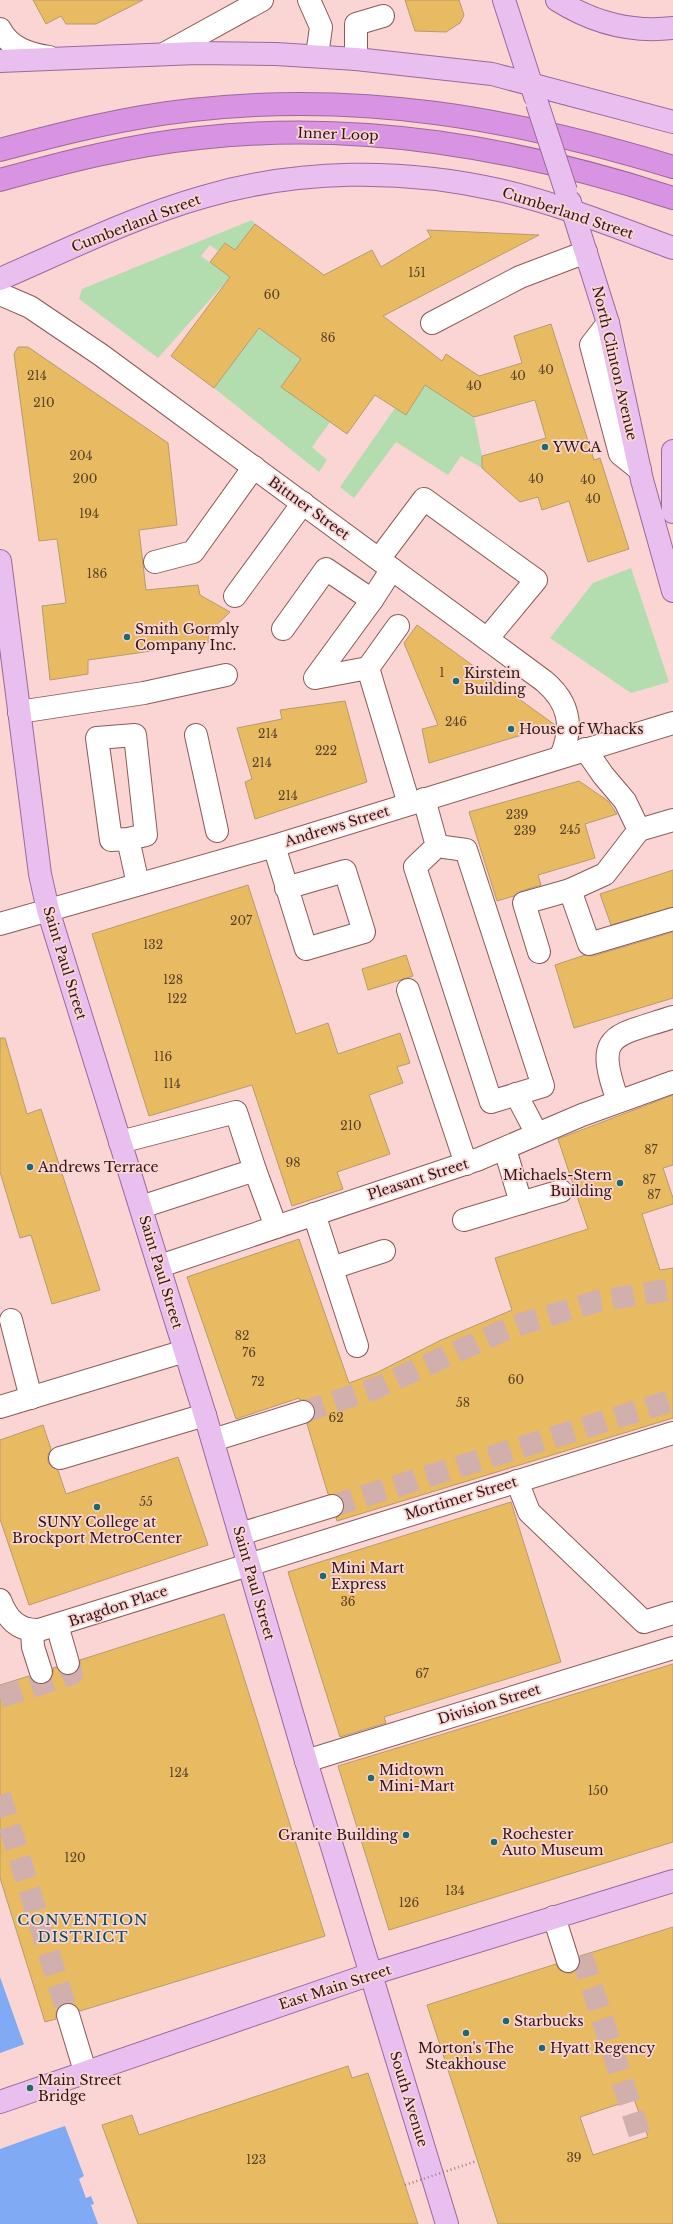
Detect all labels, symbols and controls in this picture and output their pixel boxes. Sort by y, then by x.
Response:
street label: Inner Loop [297,124,379,144]
street label: Cumberland Street [500,183,637,243]
street label: Cumberland Street [69,190,204,256]
house number: 151 [408,265,426,280]
street label: North Clinton Avenue [588,284,642,442]
house number: 60 [264,287,280,302]
house number: 86 [321,330,336,345]
house number: 40 [538,362,554,377]
house number: 214 [27,368,47,383]
house number: 40 [510,368,526,383]
house number: 40 [466,378,482,393]
house number: 210 [33,395,55,410]
place label: YWCA [552,438,602,456]
marker: YWCA [540,442,550,452]
house number: 204 [70,448,92,463]
house number: 200 [73,471,97,486]
house number: 40 [528,471,544,486]
street label: Bittner Street [265,472,354,544]
house number: 40 [580,472,596,487]
house number: 40 [585,491,601,506]
house number: 194 [79,506,99,521]
house number: 186 [87,566,107,581]
place label: Smith Gormly Company Inc. [135,620,239,654]
marker: Smith Gormly Company Inc. [122,632,132,642]
place label: Kirstein Building [464,664,526,698]
house number: 1 [439,665,445,680]
marker: Kirstein Building [451,676,461,686]
house number: 246 [445,714,467,729]
place label: House of Whacks [519,720,644,738]
marker: House of Whacks [506,724,516,734]
house number: 214 [258,726,278,741]
house number: 222 [315,743,337,758]
house number: 214 [252,755,272,770]
house number: 214 [278,788,298,803]
street label: Andrews Street [282,801,392,851]
house number: 239 [506,807,528,822]
house number: 245 [559,822,581,837]
house number: 239 [514,823,536,838]
street label: Saint Paul Street [39,904,91,1023]
house number: 207 [230,913,253,928]
house number: 132 [143,937,163,952]
house number: 128 [163,972,183,987]
house number: 122 [167,991,187,1006]
house number: 116 [154,1049,172,1064]
house number: 114 [163,1076,181,1091]
house number: 210 [340,1118,362,1133]
house number: 87 [644,1142,659,1157]
street label: Pleasant Street [365,1154,471,1204]
house number: 98 [286,1155,301,1170]
place label: Andrews Terrace [37,1158,158,1176]
marker: Andrews Terrace [25,1162,35,1172]
place label: Michaels-Stern Building [503,1166,613,1200]
house number: 87 [642,1172,657,1187]
marker: Michaels-Stern Building [615,1178,625,1188]
house number: 87 [647,1187,662,1202]
street label: Saint Paul Street [135,1213,187,1332]
house number: 82 [235,1328,249,1343]
house number: 76 [242,1345,256,1360]
house number: 60 [508,1372,524,1387]
house number: 72 [251,1374,265,1389]
house number: 58 [456,1395,470,1410]
house number: 62 [328,1410,344,1425]
street label: Mortimer Street [403,1472,520,1524]
house number: 55 [139,1494,153,1509]
marker: SUNY College at Brockport MetroCenter [92,1502,102,1512]
place label: SUNY College at Brockport MetroCenter [12,1513,182,1547]
street label: Saint Paul Street [229,1524,279,1643]
place label: Mini Mart Express [331,1559,405,1593]
marker: Mini Mart Express [318,1571,328,1581]
street label: Bragdon Place [66,1581,170,1631]
house number: 36 [340,1594,356,1609]
house number: 67 [415,1666,430,1681]
street label: Division Street [435,1680,543,1728]
place label: Midtown Mini-Mart [379,1761,455,1795]
house number: 124 [169,1765,189,1780]
marker: Midtown Mini-Mart [366,1773,376,1783]
house number: 150 [588,1783,608,1798]
place label: Rochester Auto Museum [501,1825,604,1859]
place label: Granite Building [278,1826,399,1844]
marker: Granite Building [401,1830,411,1840]
marker: Rochester Auto Museum [489,1837,499,1847]
house number: 120 [64,1850,86,1865]
house number: 134 [445,1883,465,1898]
house number: 126 [399,1895,420,1910]
district label: CONVENTION DISTRICT [17,1910,149,1946]
street label: East Main Street [277,1960,394,2014]
place label: Starbucks [514,2012,584,2030]
marker: Starbucks [501,2016,511,2026]
marker: Morton's The Steakhouse [461,2028,471,2038]
place label: Morton's The Steakhouse [418,2039,514,2073]
place label: Hyatt Regency [550,2039,655,2057]
marker: Hyatt Regency [537,2043,547,2053]
street label: South Avenue [386,2049,432,2149]
place label: Main Street Bridge [38,2071,122,2105]
marker: Main Street Bridge [25,2083,35,2093]
house number: 39 [566,2150,582,2165]
house number: 123 [246,2152,266,2167]

